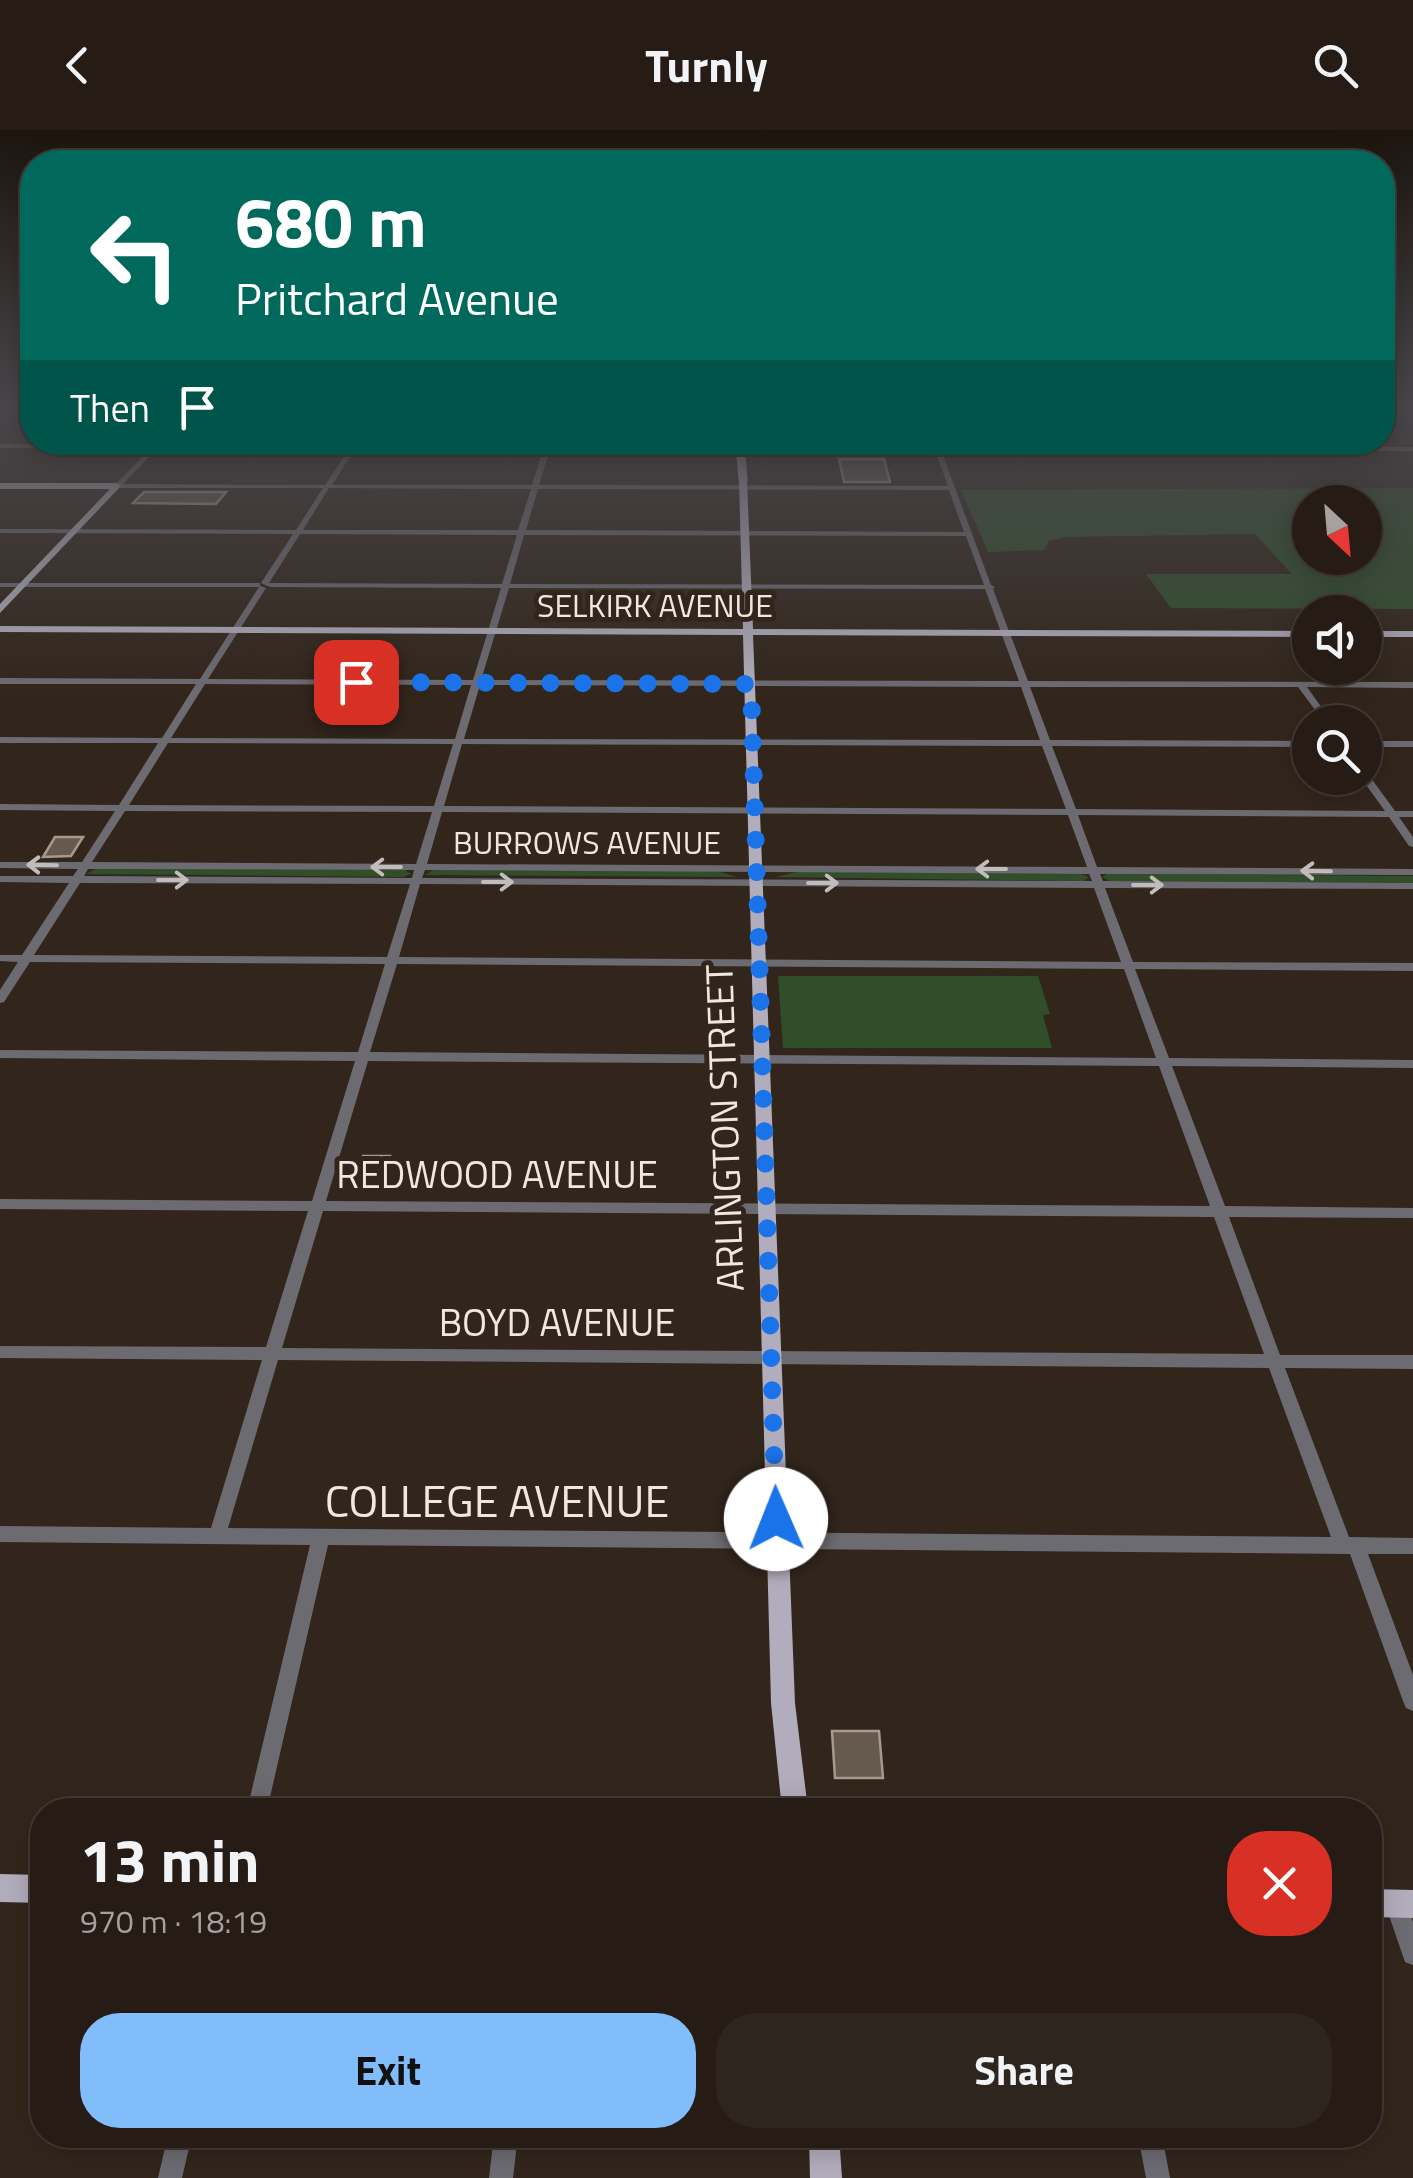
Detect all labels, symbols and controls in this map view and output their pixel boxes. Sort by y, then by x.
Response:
text: Turnly [645,31,768,99]
icon: back [50,38,105,93]
icon: search [1308,38,1363,93]
text: 680 m [235,168,427,274]
icon: left [70,190,200,320]
text: Pritchard Avenue [235,264,559,332]
text: Then [70,379,150,437]
icon: arrive [170,380,225,435]
north arrow [1292,485,1382,575]
map controls [1292,485,1382,795]
street label: SELKIRK AVENUE [537,581,773,629]
button: sound [1292,595,1382,685]
pin [314,640,399,725]
icon: arrive [329,655,384,710]
button: search [1292,705,1382,795]
street label: BURROWS AVENUE [453,818,721,866]
one-way arrow [27,856,60,874]
one-way arrow [370,858,402,876]
one-way arrow [975,860,1008,878]
one-way arrow [1300,862,1332,881]
one-way arrow [156,870,189,890]
one-way arrow [482,872,514,892]
one-way arrow [806,874,839,892]
one-way arrow [1132,876,1164,894]
street label: ARLINGTON STREET [689,964,759,1292]
street label: REDWOOD AVENUE [336,1145,658,1203]
street label: BOYD AVENUE [439,1293,675,1351]
street label: COLLEGE AVENUE [325,1466,669,1534]
position arrow [724,1467,828,1571]
text: 13 min [80,1814,259,1905]
button: close [1227,1831,1332,1936]
text: 970 m · 18:19 [80,1897,267,1945]
button: Exit [80,2013,696,2128]
button: Share [716,2013,1332,2128]

